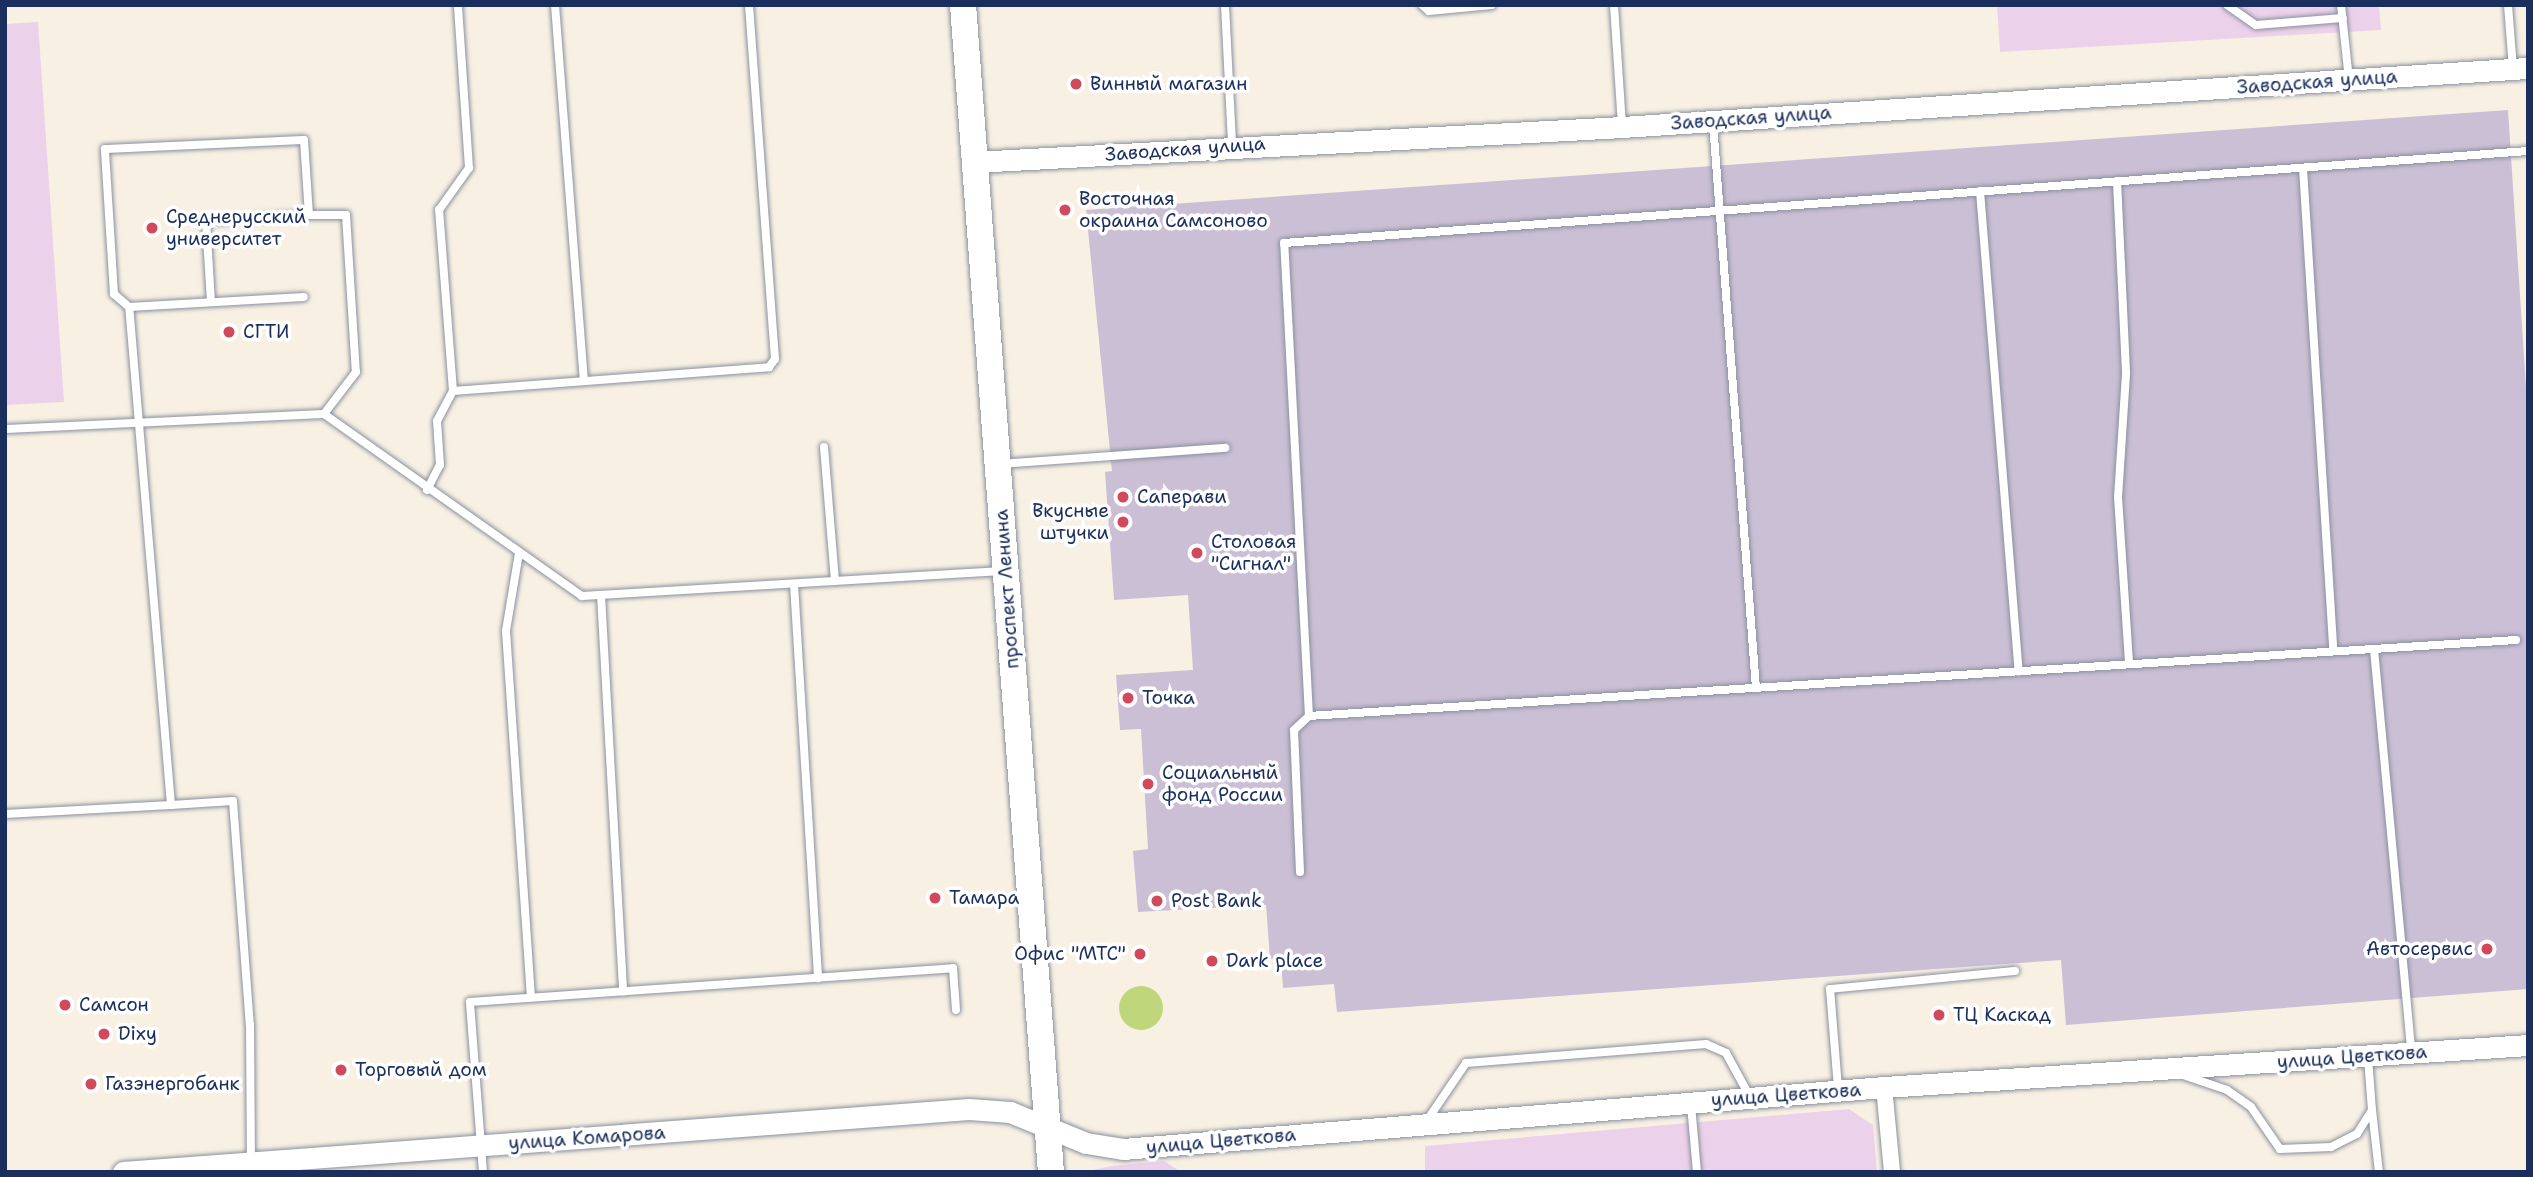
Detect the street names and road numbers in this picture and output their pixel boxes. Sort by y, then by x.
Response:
street label: Заводская улица [2236,65,2398,99]
street label: Заводская улица [1670,101,1832,135]
street label: Заводская улица [1104,132,1266,166]
street label: проспект Ленина [990,509,1024,669]
street label: улица Цветкова [2276,1040,2428,1074]
street label: улица Цветкова [1710,1078,1862,1112]
street label: улица Комарова [508,1121,666,1155]
street label: улица Цветкова [1145,1123,1297,1159]

